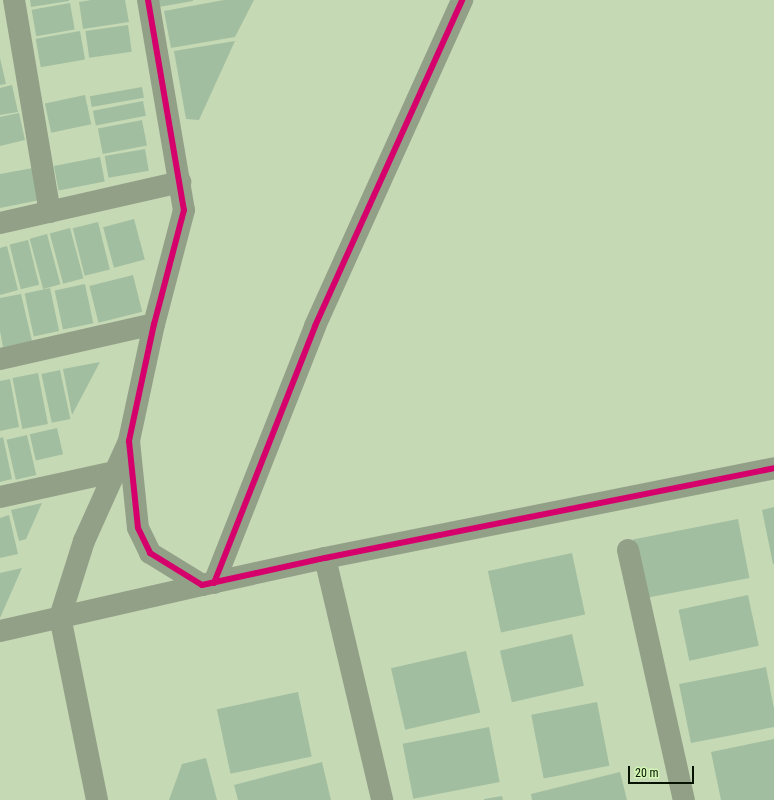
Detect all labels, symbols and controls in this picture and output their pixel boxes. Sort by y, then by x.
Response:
scale bar [630,758,696,784]
text: 20 m [635,766,659,780]

